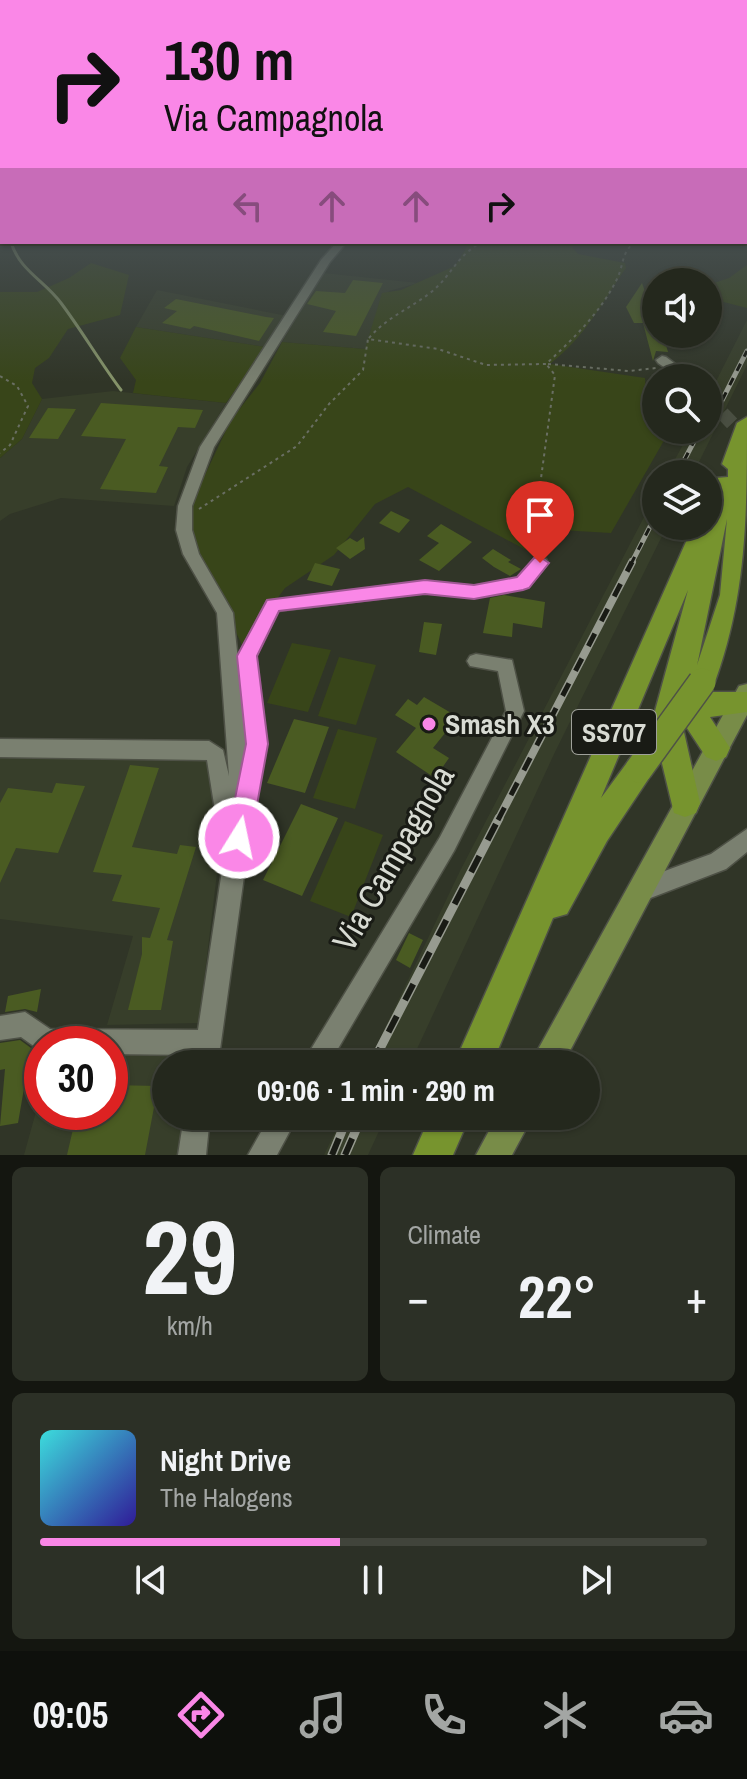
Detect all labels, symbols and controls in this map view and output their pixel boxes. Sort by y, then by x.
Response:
text: 130 m [164,22,294,97]
icon: right [32,32,136,136]
text: Via Campagnola [164,94,383,142]
icon: left [226,184,270,228]
icon: ahead [310,184,354,228]
icon: ahead [394,184,438,228]
icon: right [478,184,522,228]
map controls [642,268,722,540]
button: sound [642,268,722,348]
button: search [642,364,722,444]
button: layers [642,460,722,540]
pin [506,481,574,563]
icon: arrive [518,493,562,537]
place label: Smash X3 [445,705,555,743]
road number: SS707 [572,710,656,754]
marker: Smash X3 [420,715,438,733]
street label: Via Campagnola [321,756,465,959]
position arrow [197,796,281,880]
speed limit sign: 30 [24,1026,128,1130]
text: 09:06 · 1 min · 290 m [257,1070,495,1110]
text: 29 [142,1186,237,1326]
text: Climate [408,1217,481,1252]
text: 22° [518,1256,597,1337]
text: − [408,1267,429,1327]
text: + [686,1267,707,1327]
text: km/h [167,1308,213,1343]
text: Night Drive [160,1440,291,1480]
text: The Halogens [160,1480,293,1515]
icon: previous [129,1558,173,1602]
icon: pause [351,1558,395,1602]
icon: next [574,1558,618,1602]
icon: directions [173,1687,229,1743]
icon: music [295,1687,351,1743]
icon: phone [416,1687,472,1743]
icon: climate [537,1687,593,1743]
icon: car [658,1687,714,1743]
text: 09:05 [33,1691,108,1739]

